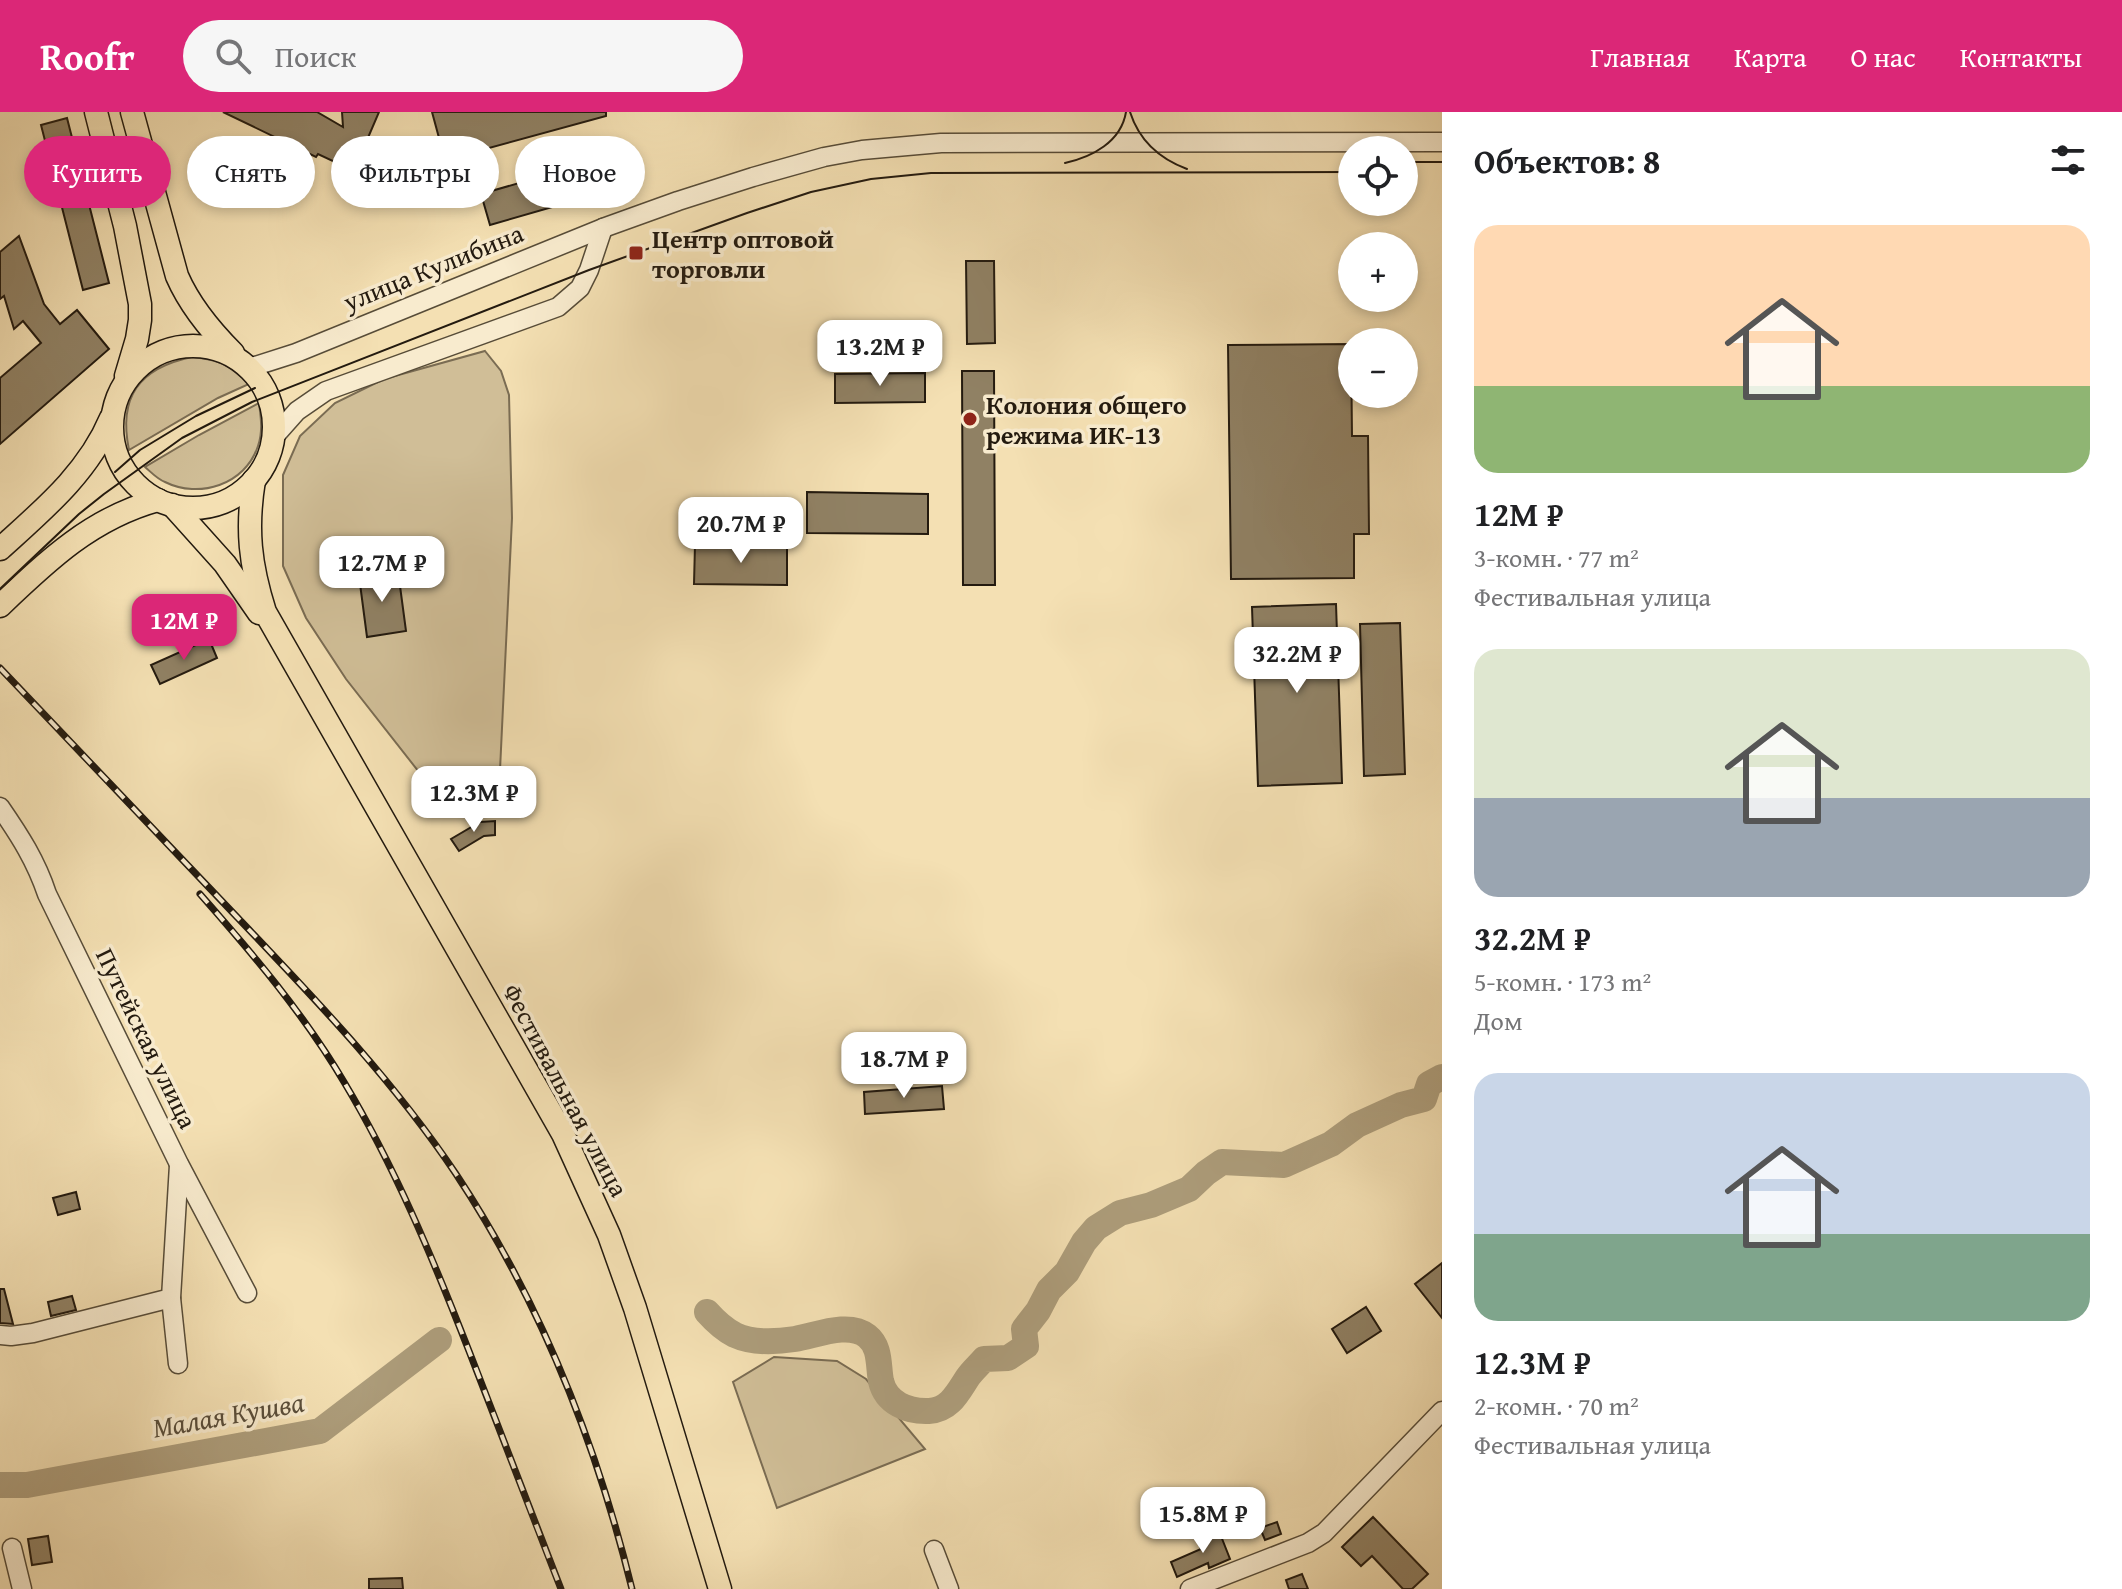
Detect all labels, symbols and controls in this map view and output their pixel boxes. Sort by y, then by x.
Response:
search box [183,20,743,92]
text: Roofr [40,28,135,84]
icon: search [211,34,255,78]
text: Поиск [275,34,356,78]
text: Главная [1590,36,1690,77]
text: Карта [1734,36,1806,77]
text: О нас [1850,36,1916,77]
text: Контакты [1960,36,2082,77]
chip: Купить [24,136,171,208]
chip: Снять [187,136,315,208]
chip: Фильтры [331,136,499,208]
chip: Новое [515,136,645,208]
map controls [1338,136,1418,408]
button: locate [1338,136,1418,216]
text: Объектов: 8 [1474,136,1660,185]
icon: filters [2046,138,2090,182]
street label: улица Кулибина [336,213,529,321]
place label: Центр оптовой торговли [652,219,834,288]
button: + [1338,232,1418,312]
marker: Центр оптовой торговли [627,244,645,262]
icon: home [1710,277,1854,421]
pin: 13.2M ₽ [806,320,954,388]
text: 13.2M ₽ [835,326,925,365]
button: − [1338,328,1418,408]
place label: Колония общего режима ИК-13 [986,385,1187,454]
marker: Колония общего режима ИК-13 [961,410,979,428]
text: 12M ₽ [1474,489,1564,538]
pin: 20.7M ₽ [667,497,815,565]
text: 20.7M ₽ [696,503,786,542]
pin: 12.7M ₽ [308,536,456,604]
text: 3-комн. · 77 m² [1474,538,1639,577]
text: 12.7M ₽ [337,542,427,581]
text: Фестивальная улица [1474,577,1711,616]
pin: 12M ₽ [128,594,240,662]
text: 12M ₽ [150,600,218,639]
pin: 32.2M ₽ [1223,627,1371,695]
text: 32.2M ₽ [1252,633,1342,672]
icon: home [1710,701,1854,845]
pin: 12.3M ₽ [400,766,548,834]
text: 12.3M ₽ [429,772,519,811]
text: 32.2M ₽ [1474,913,1591,962]
street label: Путейская улица [86,941,208,1136]
text: 5-комн. · 173 m² [1474,962,1651,1001]
street label: Фестивальная улица [493,976,639,1204]
text: Дом [1474,1001,1522,1040]
pin: 18.7M ₽ [830,1032,978,1100]
text: 18.7M ₽ [859,1038,949,1077]
icon: home [1710,1125,1854,1269]
text: 12.3M ₽ [1474,1337,1591,1386]
water label: Малая Кушва [149,1380,307,1447]
text: 2-комн. · 70 m² [1474,1386,1639,1425]
text: Фестивальная улица [1474,1425,1711,1464]
pin: 15.8M ₽ [1129,1487,1277,1555]
text: 15.8M ₽ [1158,1493,1248,1532]

